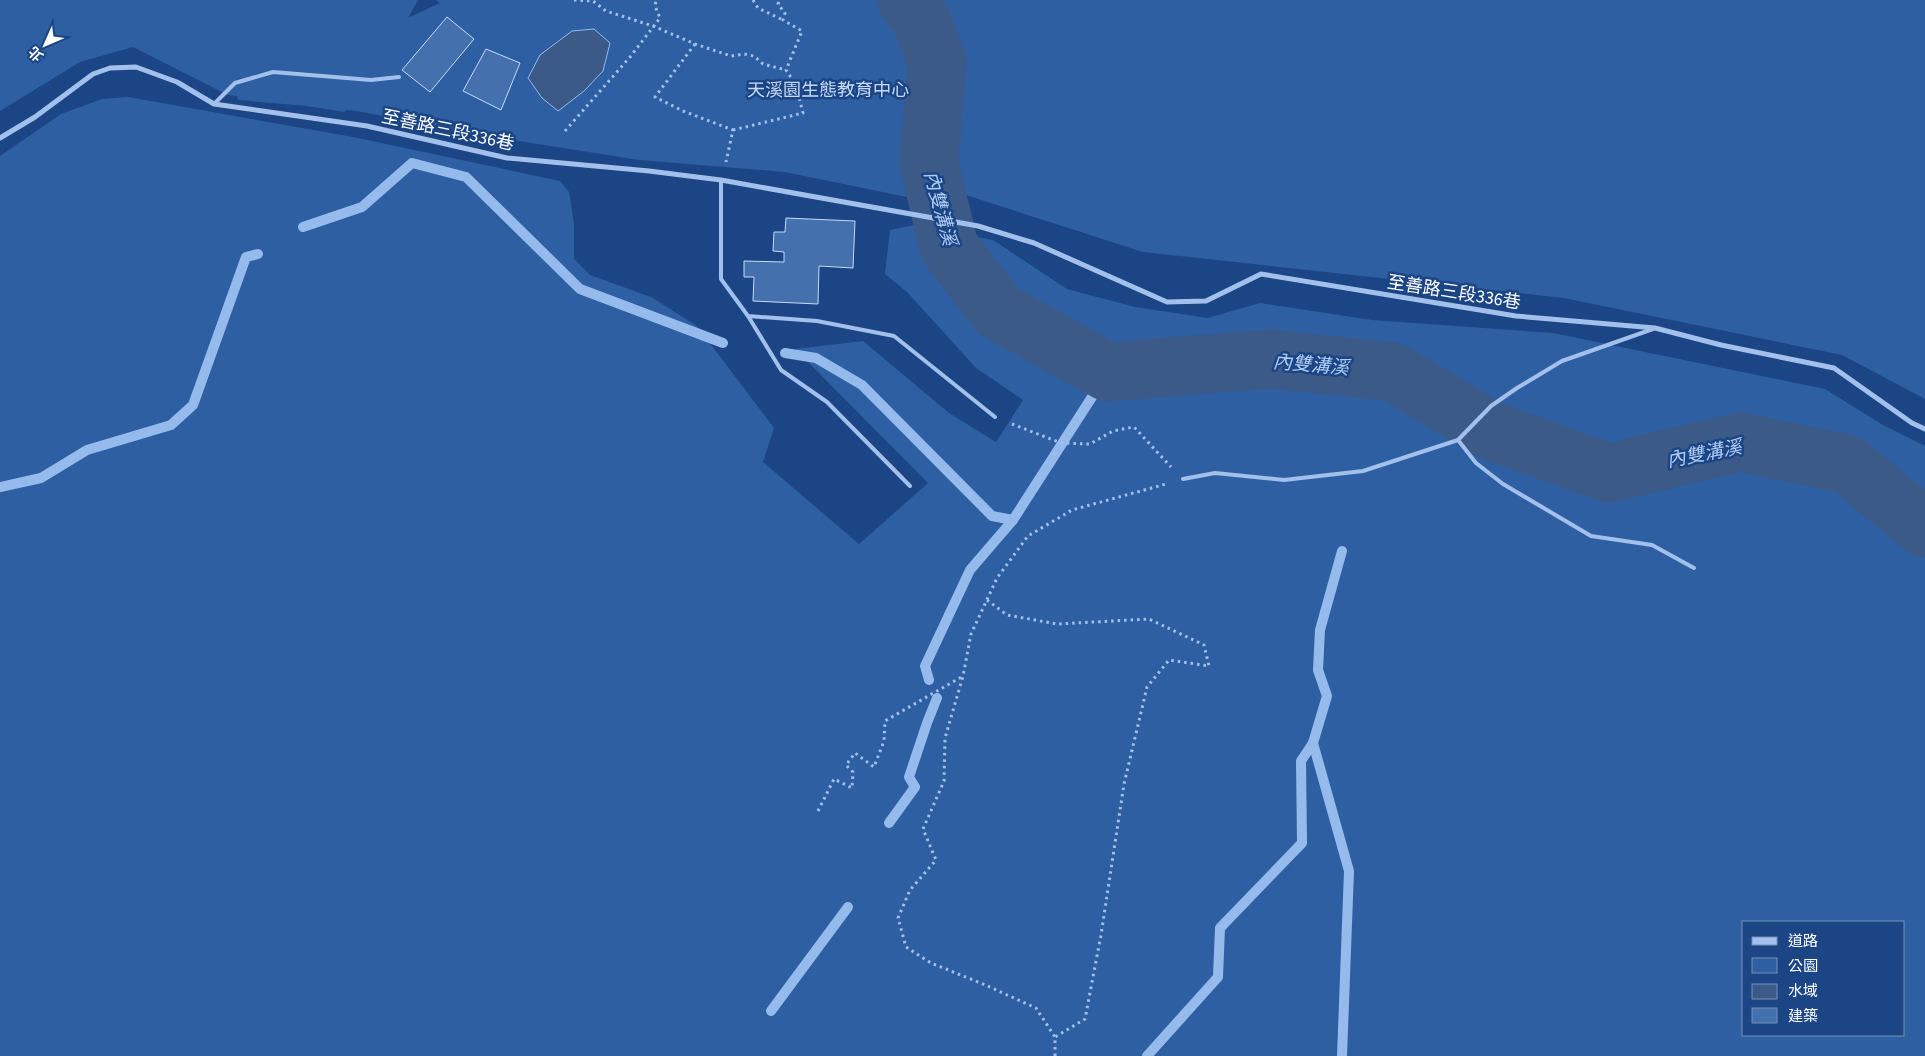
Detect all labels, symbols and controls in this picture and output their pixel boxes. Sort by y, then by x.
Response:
north arrow [20,20,70,70]
text: 北 [24,41,49,66]
park label: 天溪園生態教育中心 [747,78,909,103]
street label: 至善路三段336巷 [379,104,516,157]
water label: 內雙溝溪 [917,168,963,251]
street label: 至善路三段336巷 [1385,270,1522,315]
water label: 內雙溝溪 [1272,349,1353,383]
water label: 內雙溝溪 [1664,433,1747,475]
legend [1742,921,1905,1036]
text: 道路 [1788,931,1818,952]
text: 公園 [1788,956,1818,977]
text: 水域 [1788,981,1818,1002]
text: 建築 [1788,1006,1818,1027]

